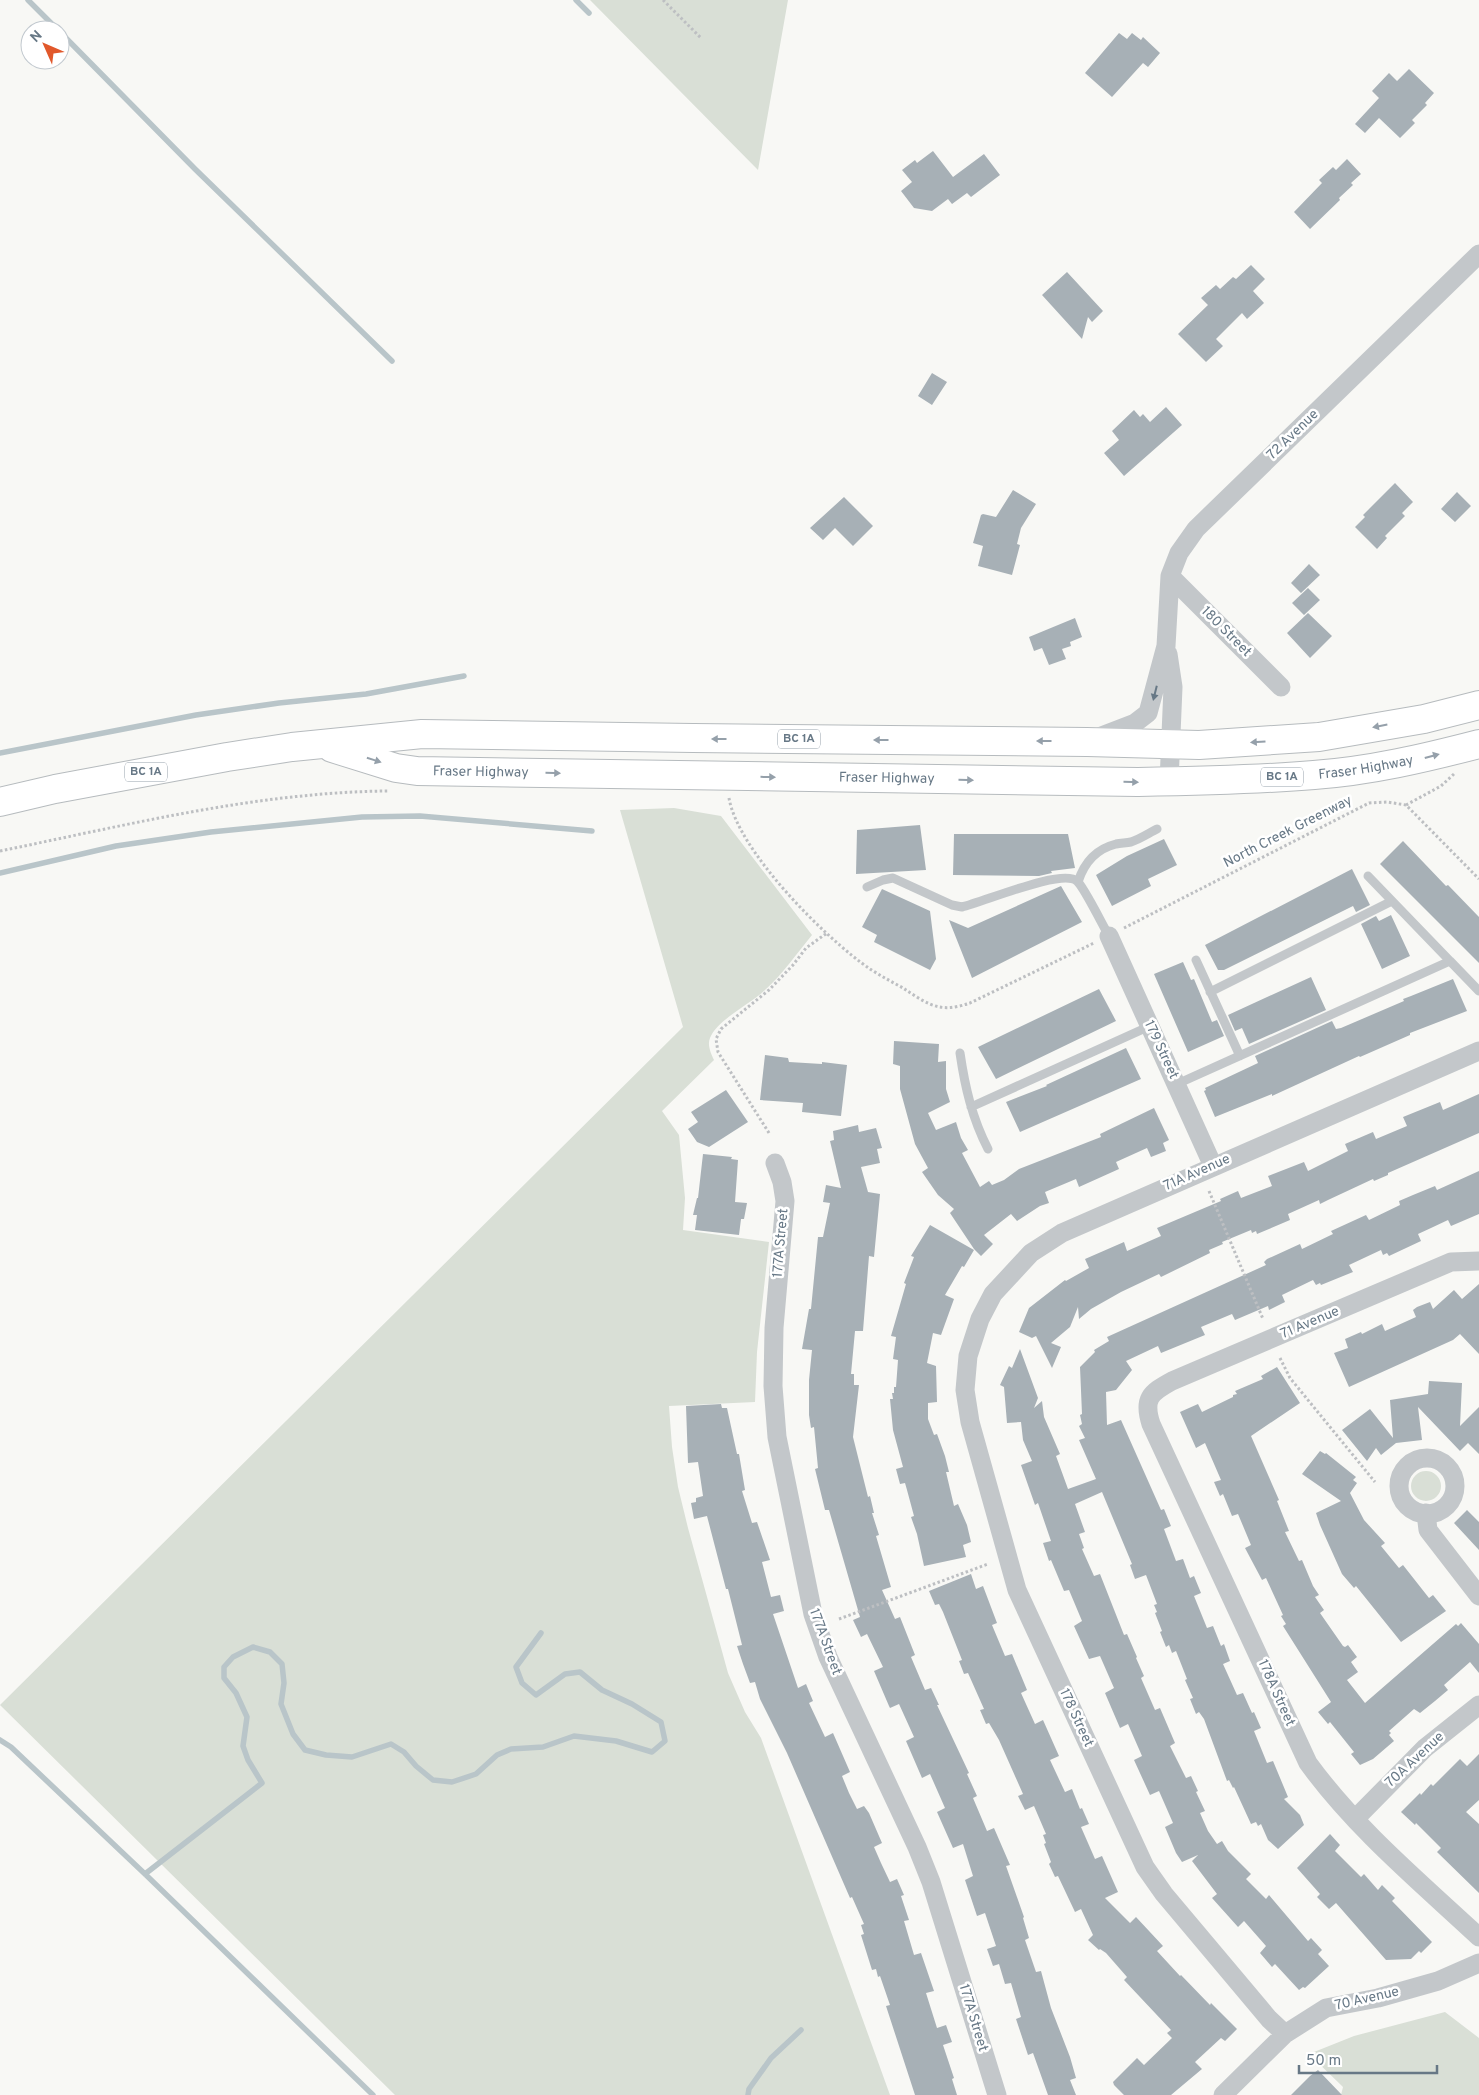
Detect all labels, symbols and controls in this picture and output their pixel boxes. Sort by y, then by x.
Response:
north arrow [20,20,70,70]
text: N [27,27,46,46]
street label: 72 Avenue [1264,406,1322,464]
street label: 180 Street [1197,603,1255,661]
one-way arrow [1150,685,1158,700]
one-way arrow [1372,723,1388,731]
road number: BC 1A [778,730,820,749]
one-way arrow [710,735,726,743]
one-way arrow [873,736,889,744]
one-way arrow [1035,737,1051,745]
one-way arrow [1250,738,1266,746]
street label: Fraser Highway [1318,752,1415,783]
one-way arrow [1424,752,1439,760]
one-way arrow [367,757,382,765]
road number: BC 1A [125,762,167,782]
street label: Fraser Highway [433,763,529,781]
road number: BC 1A [1261,768,1303,786]
street label: Fraser Highway [839,769,935,787]
one-way arrow [545,770,561,778]
one-way arrow [760,773,776,781]
one-way arrow [958,776,974,784]
one-way arrow [1124,778,1140,786]
street label: North Creek Greenway [1221,792,1355,872]
street label: 179 Street [1140,1018,1182,1082]
street label: 71A Avenue [1161,1151,1233,1195]
street label: 177A Street [770,1208,792,1278]
street label: 71 Avenue [1278,1303,1342,1343]
street label: 177A Street [805,1606,845,1678]
street label: 178A Street [1254,1657,1298,1729]
street label: 178 Street [1055,1686,1097,1750]
street label: 70A Avenue [1382,1729,1448,1791]
street label: 177A Street [955,1982,991,2054]
street label: 70 Avenue [1333,1983,1401,2015]
scale bar [1299,2042,1436,2074]
text: 50 m [1306,2052,1341,2071]

